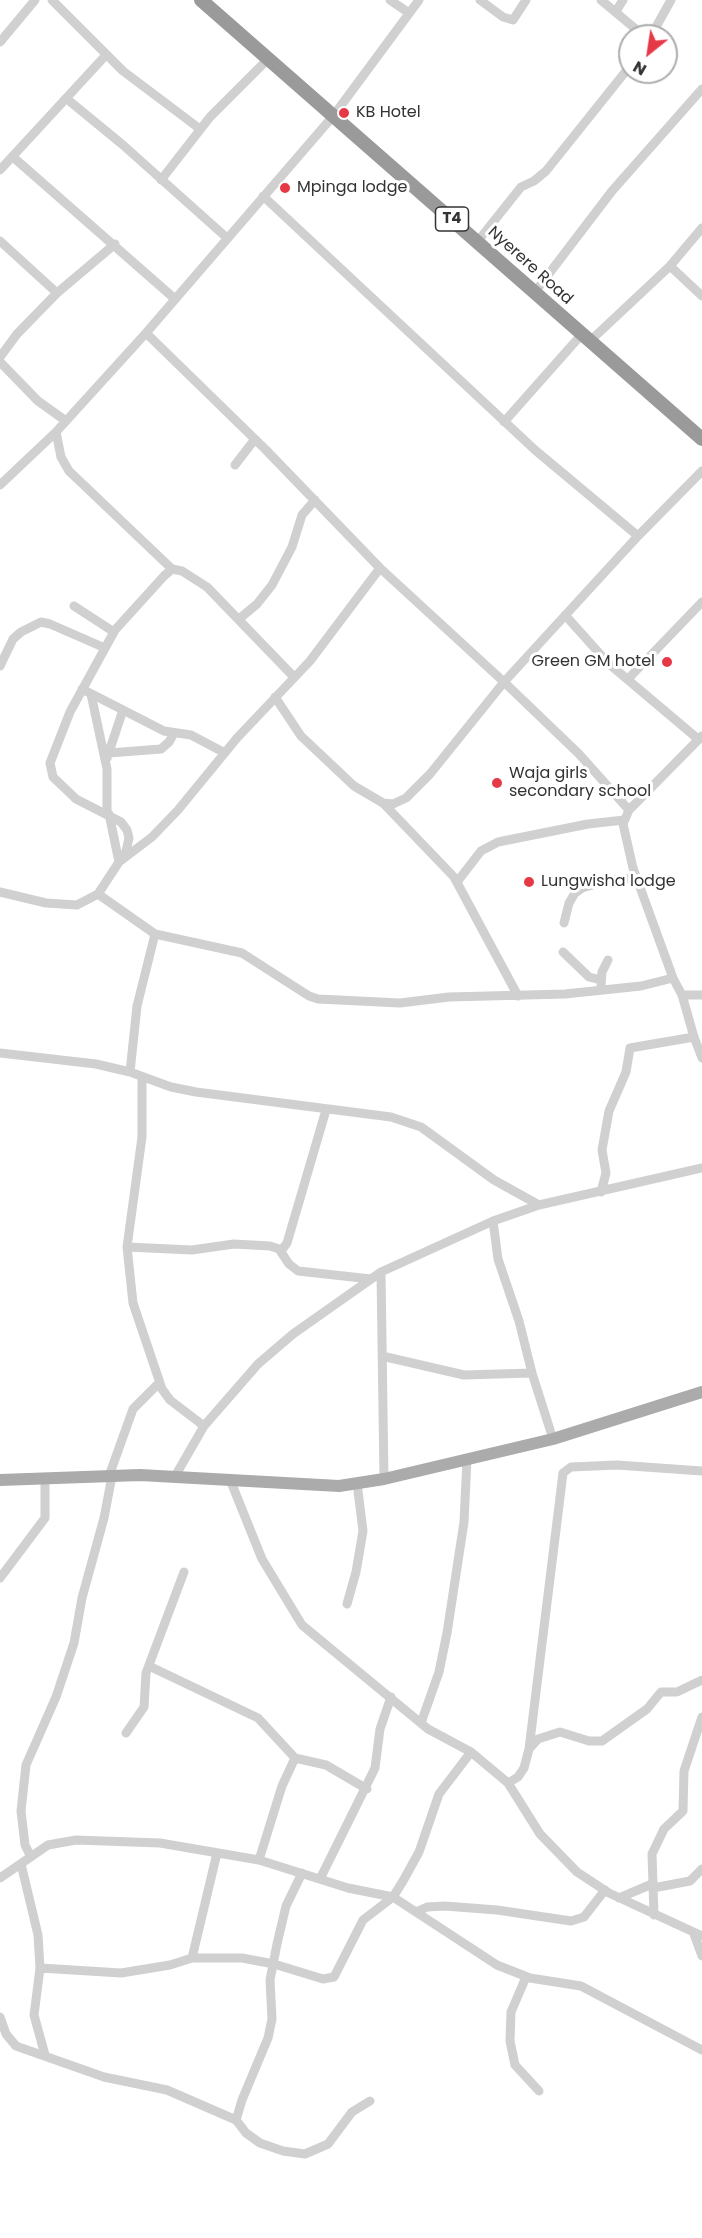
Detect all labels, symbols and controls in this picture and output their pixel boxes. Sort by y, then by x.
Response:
north arrow [618,24,678,84]
text: N [629,55,651,81]
place label: KB Hotel [356,103,421,123]
marker: KB Hotel [337,106,351,120]
place label: Mpinga lodge [297,178,407,198]
marker: Mpinga lodge [278,181,292,195]
road number: T4 [436,207,468,231]
street label: Nyerere Road [484,223,576,309]
place label: Green GM hotel [532,652,655,672]
marker: Green GM hotel [660,655,674,669]
place label: Waja girls secondary school [509,764,651,802]
marker: Waja girls secondary school [490,776,504,790]
place label: Lungwisha lodge [541,872,676,892]
marker: Lungwisha lodge [522,875,536,889]

